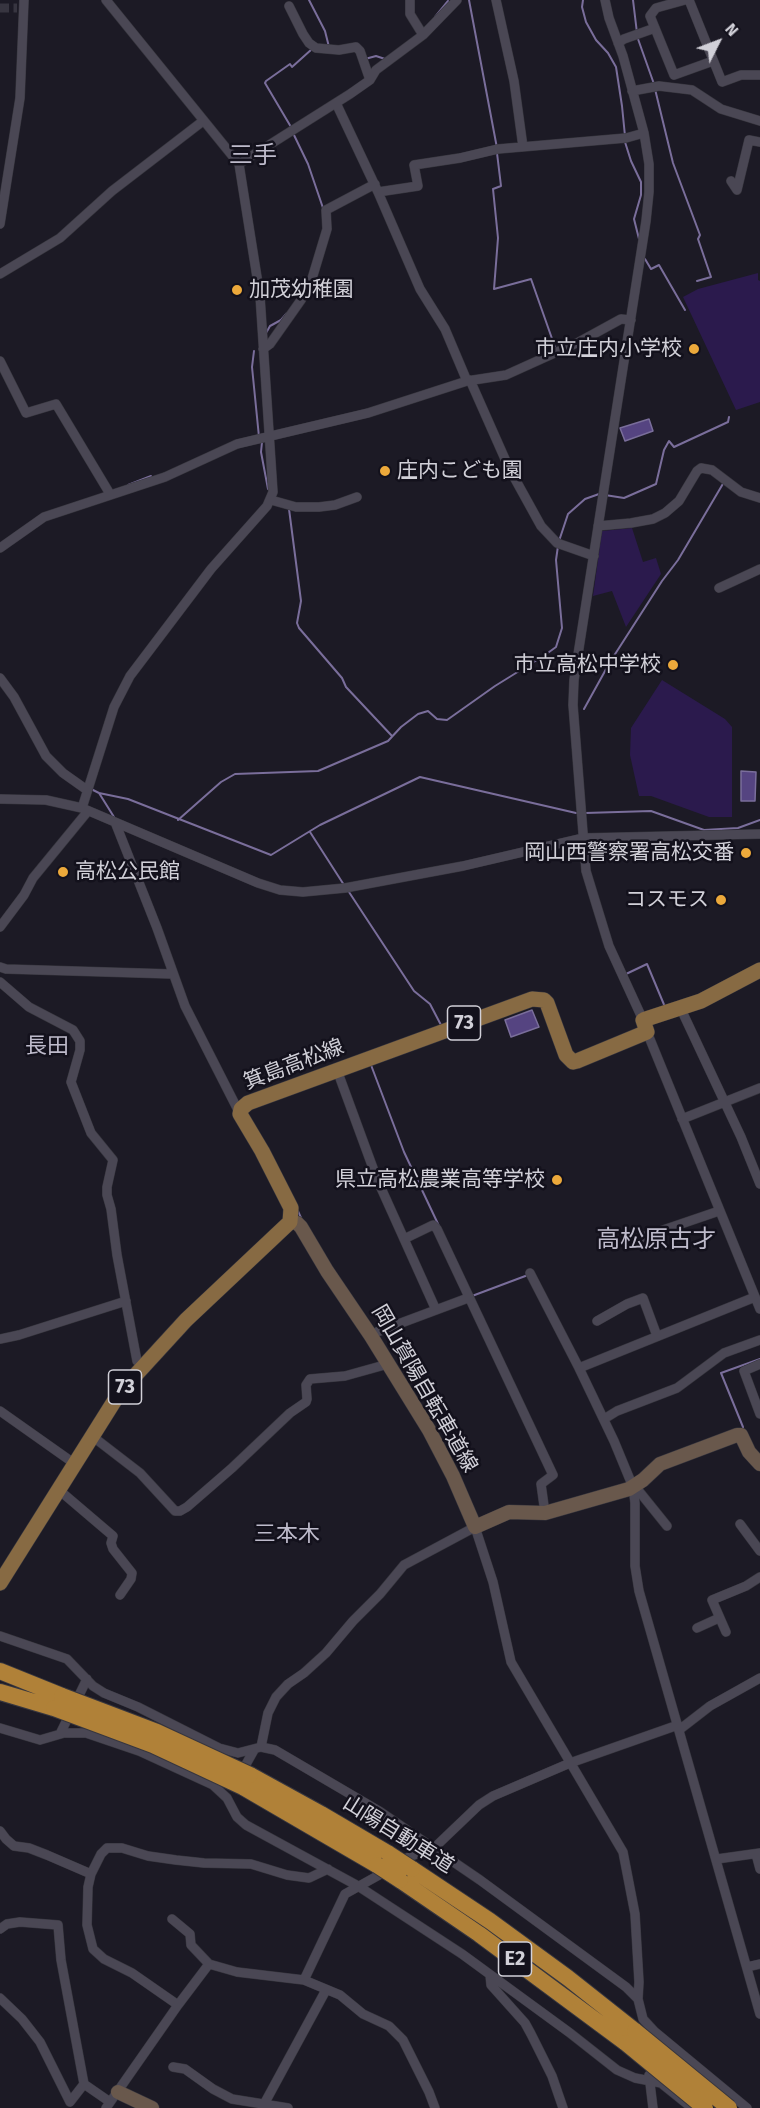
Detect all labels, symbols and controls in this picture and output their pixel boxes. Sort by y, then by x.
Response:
north arrow [688,12,748,72]
text: N [721,19,742,40]
district label: 三手 [229,142,277,170]
place label: 加茂幼稚園 [249,277,354,303]
marker: 加茂幼稚園 [230,283,244,297]
place label: 市立庄内小学校 [535,336,682,362]
marker: 市立庄内小学校 [687,342,701,356]
place label: 庄内こども園 [397,458,523,484]
marker: 庄内こども園 [378,464,392,478]
place label: 市立高松中学校 [514,652,661,678]
marker: 市立高松中学校 [666,658,680,672]
place label: 岡山西警察署高松交番 [524,840,734,866]
marker: 岡山西警察署高松交番 [739,846,753,860]
place label: 高松公民館 [75,859,180,885]
marker: 高松公民館 [56,865,70,879]
place label: コスモス [625,887,709,913]
marker: コスモス [714,893,728,907]
road number: 73 [448,1006,480,1040]
district label: 長田 [25,1034,69,1060]
street label: 箕島高松線 [240,1034,348,1096]
place label: 県立高松農業高等学校 [335,1167,545,1193]
marker: 県立高松農業高等学校 [550,1173,564,1187]
district label: 高松原古才 [596,1226,716,1254]
street label: 岡山賀陽自転車道線 [366,1301,482,1477]
road number: 73 [108,1370,142,1404]
district label: 三本木 [254,1522,320,1548]
street label: 山陽自動車道 [338,1791,458,1879]
road number: E2 [498,1942,532,1976]

